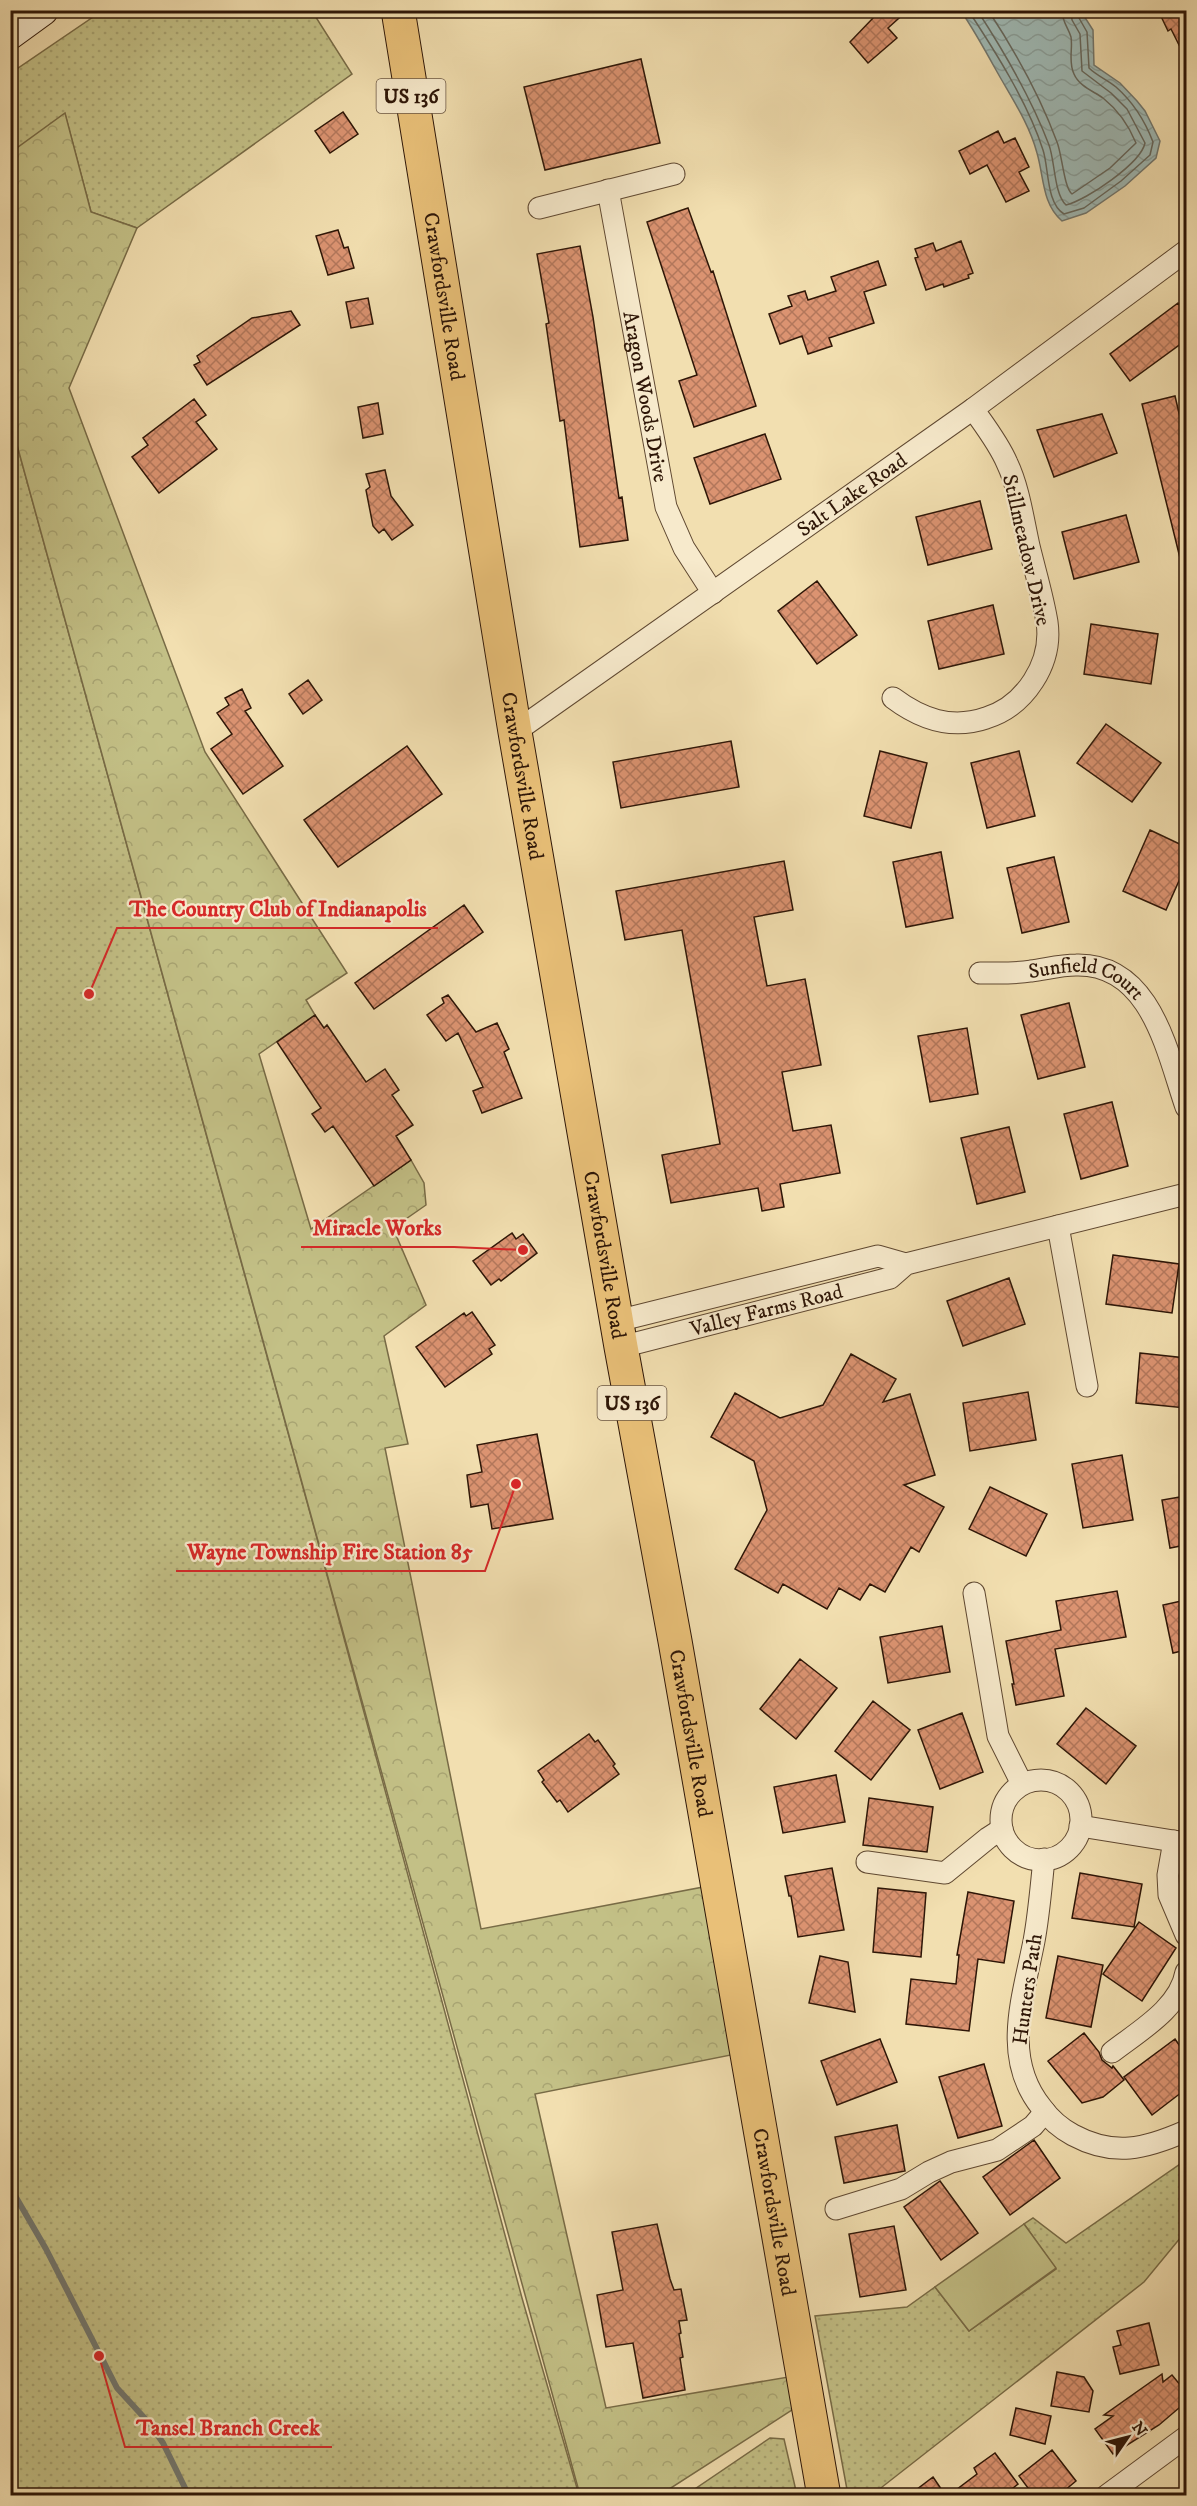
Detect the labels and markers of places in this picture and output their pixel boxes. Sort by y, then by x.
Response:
callout: The Country Club of Indianapolis [117,888,438,928]
callout: Miracle Works [301,1207,454,1247]
callout: Wayne Township Fire Station 85 [176,1531,485,1571]
callout: Tansel Branch Creek [125,2407,332,2447]

